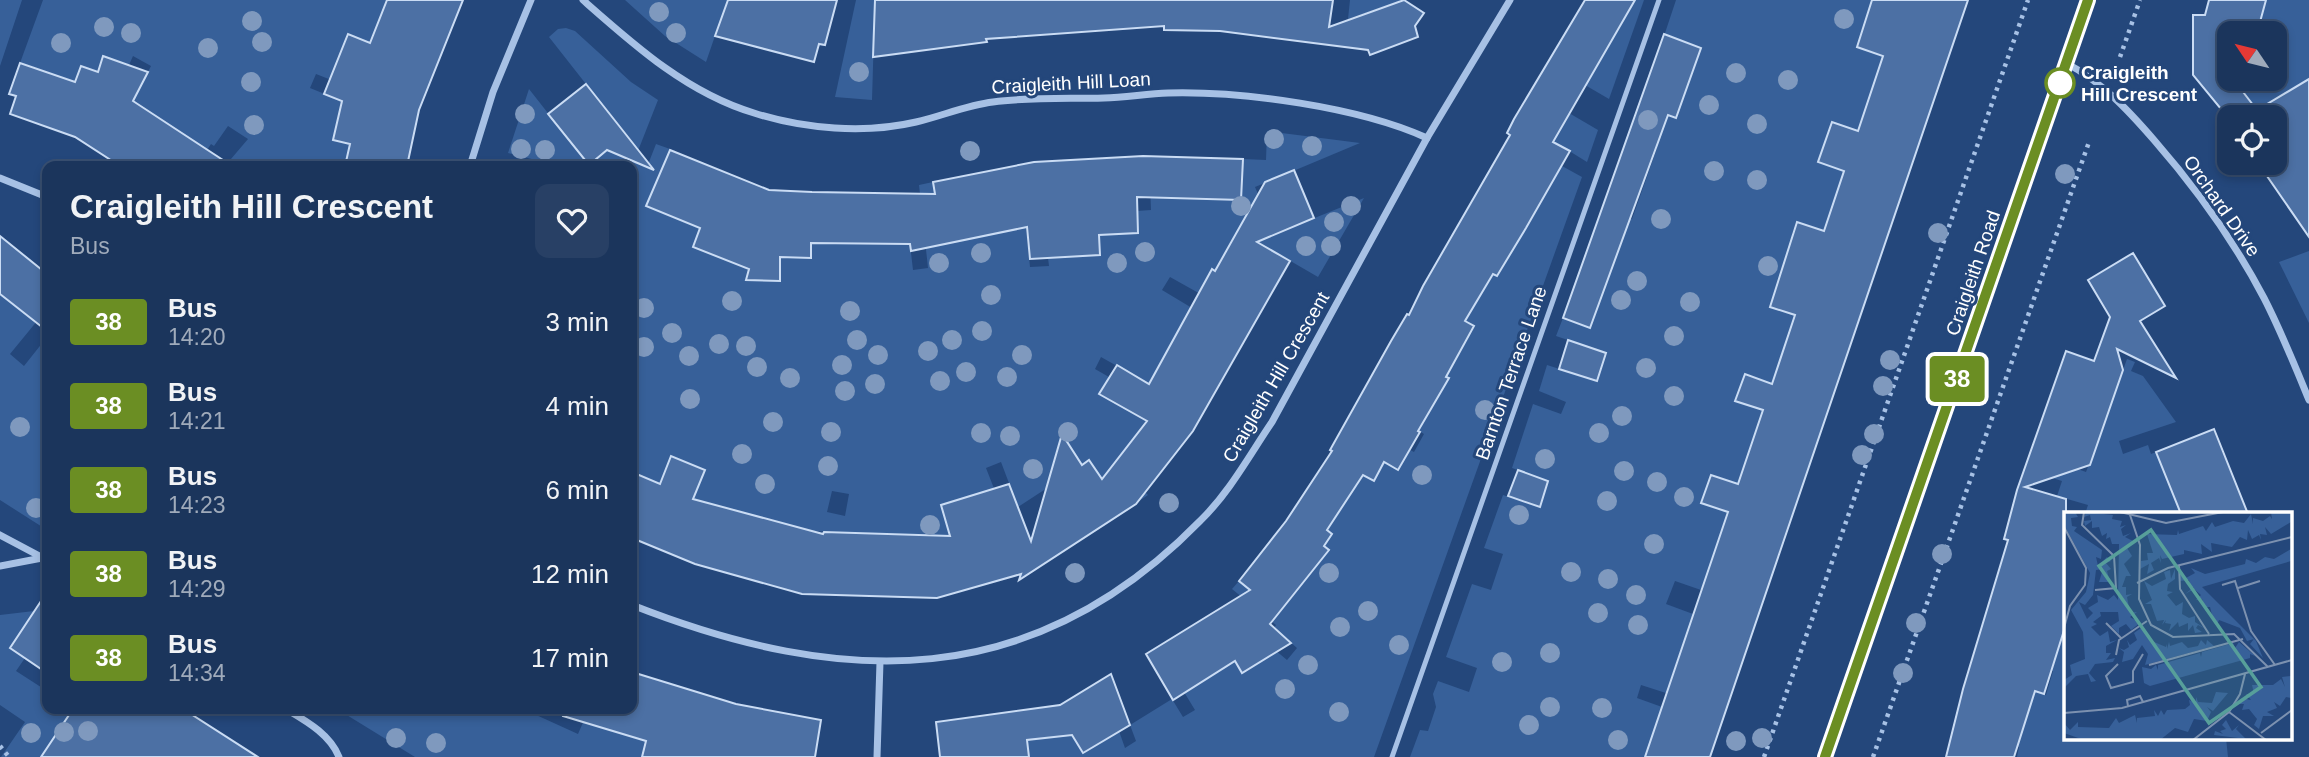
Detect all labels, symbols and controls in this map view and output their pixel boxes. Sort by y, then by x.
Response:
north arrow [2217,21,2287,91]
map controls [2217,21,2287,175]
place label: Craigleith Hill Crescent [2081,62,2198,105]
street label: Craigleith Hill Loan [991,68,1151,98]
marker: Craigleith Hill Crescent [2045,68,2075,98]
button: locate [2217,105,2287,175]
street label: Orchard Drive [2179,152,2265,260]
button: heart [535,184,609,258]
text: Craigleith Hill Crescent [70,188,433,225]
street label: Craigleith Road [1942,208,2004,338]
text: Bus [70,233,110,259]
street label: Barnton Terrace Lane [1471,283,1551,463]
street label: Craigleith Hill Crescent [1219,287,1334,466]
text: Bus [168,293,217,323]
text: 3 min [545,307,609,337]
text: 38 [95,308,122,335]
text: 14:20 [168,324,226,350]
line badge: 38 [1926,356,1988,402]
text: 38 [1944,365,1970,392]
text: Bus [168,377,217,407]
text: 4 min [545,391,609,421]
text: 38 [95,392,122,419]
text: 14:21 [168,408,226,434]
text: Bus [168,461,217,491]
text: 6 min [545,475,609,505]
text: 38 [95,476,122,503]
text: 14:23 [168,492,226,518]
inset map [2064,512,2292,740]
text: Bus [168,545,217,575]
text: 12 min [531,559,609,589]
text: 38 [95,560,122,587]
text: 14:29 [168,576,226,602]
text: Bus [168,629,217,659]
text: 17 min [531,643,609,673]
text: 38 [95,644,122,671]
text: 14:34 [168,660,226,686]

